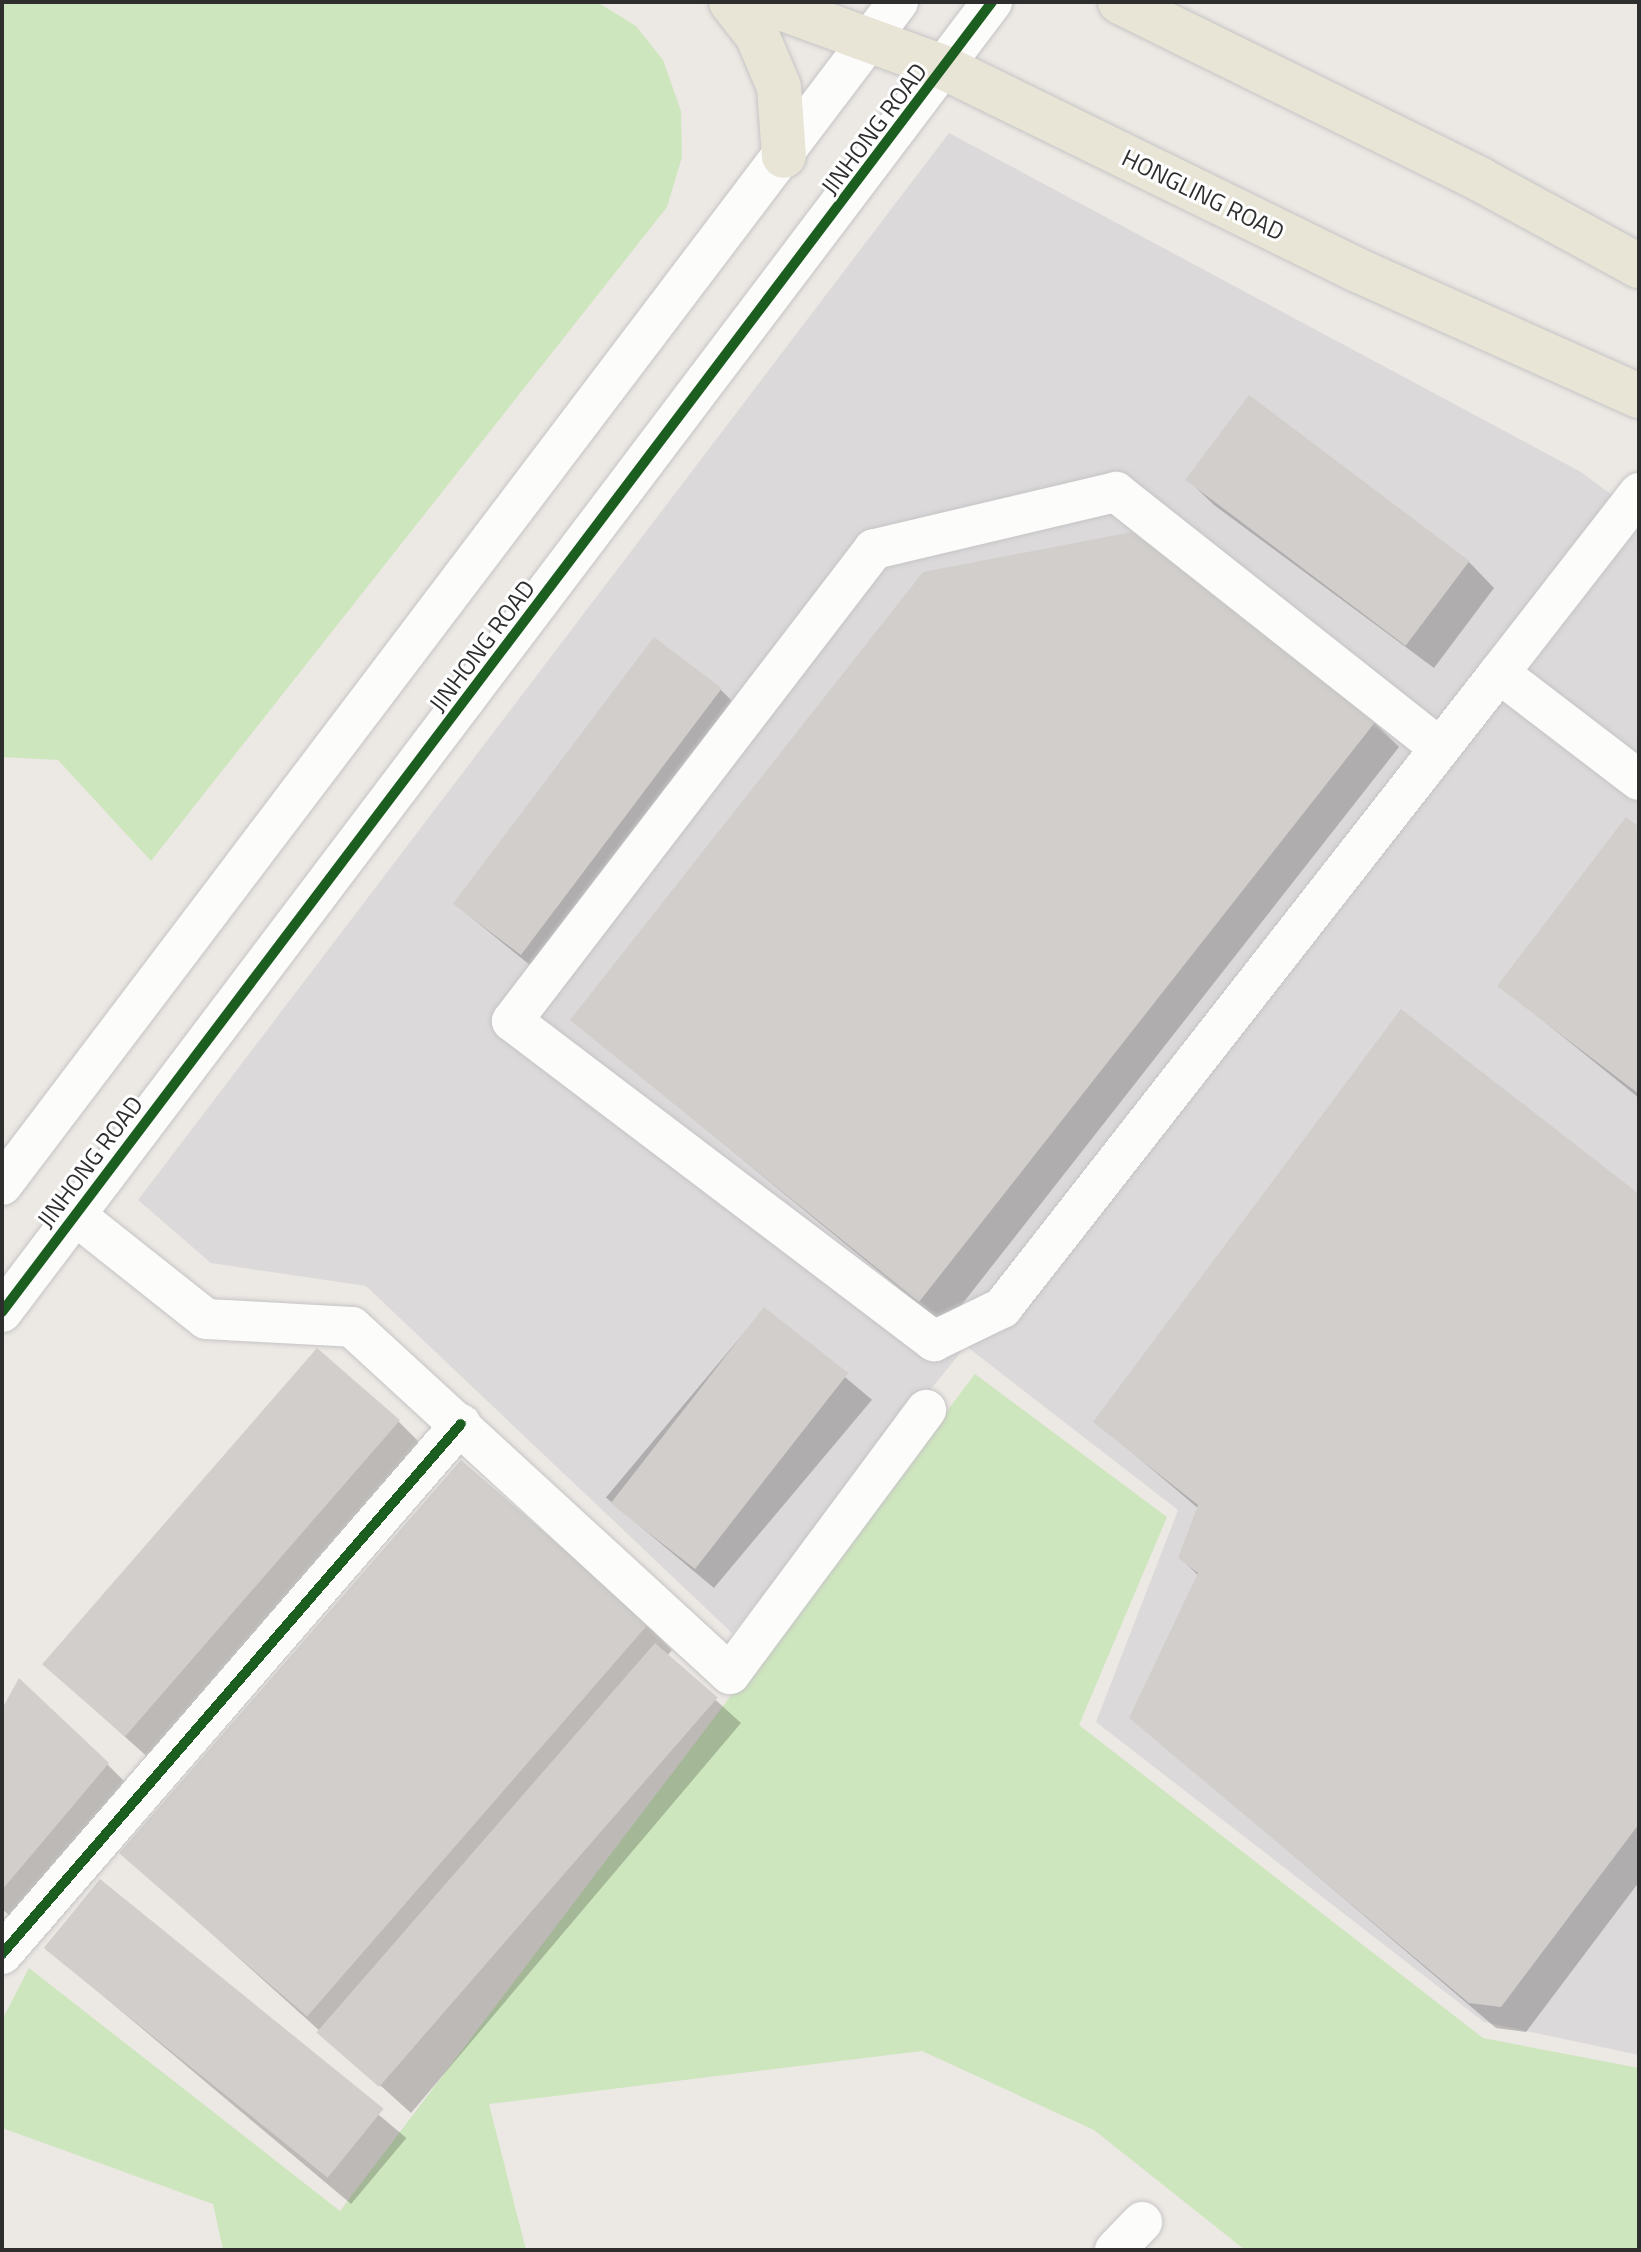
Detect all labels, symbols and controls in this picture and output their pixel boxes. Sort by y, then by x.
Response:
street label: JINHONG ROAD [815,57,933,201]
street label: HONGLING ROAD [1117,143,1289,247]
street label: JINHONG ROAD [423,574,541,718]
street label: JINHONG ROAD [31,1090,149,1234]

